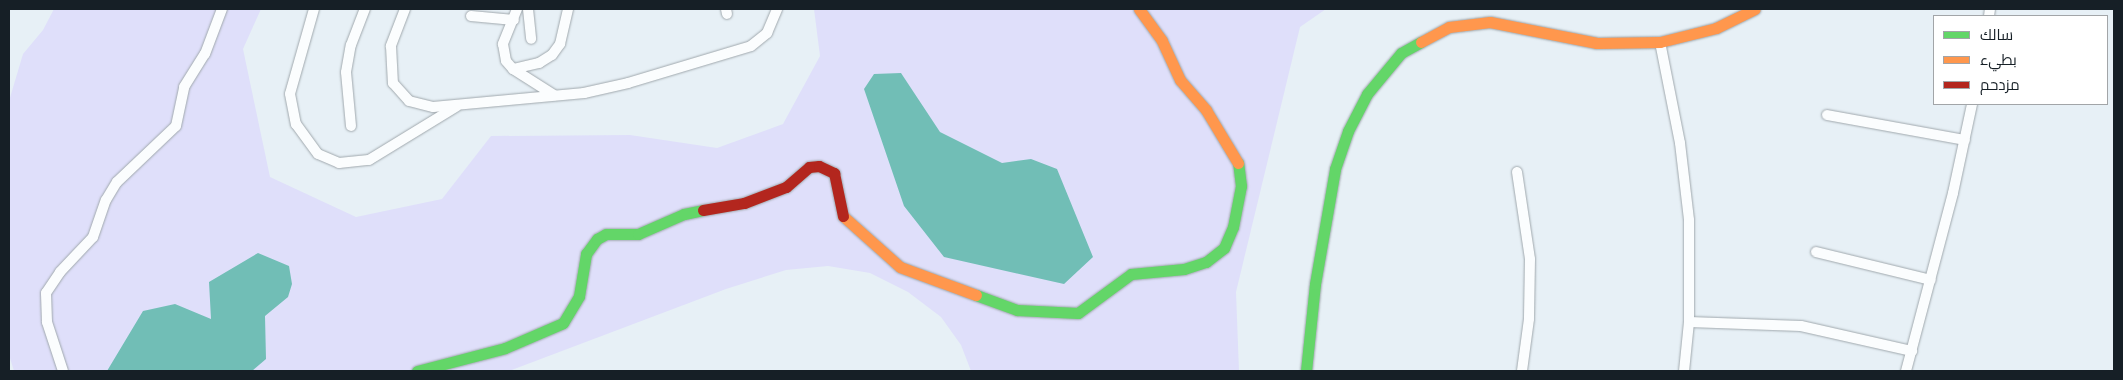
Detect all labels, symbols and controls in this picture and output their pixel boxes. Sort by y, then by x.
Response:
legend [1933,15,2108,105]
text: سالك [1980,24,2013,44]
text: بطيء [1980,49,2017,69]
text: مزدحم [1980,74,2020,94]

